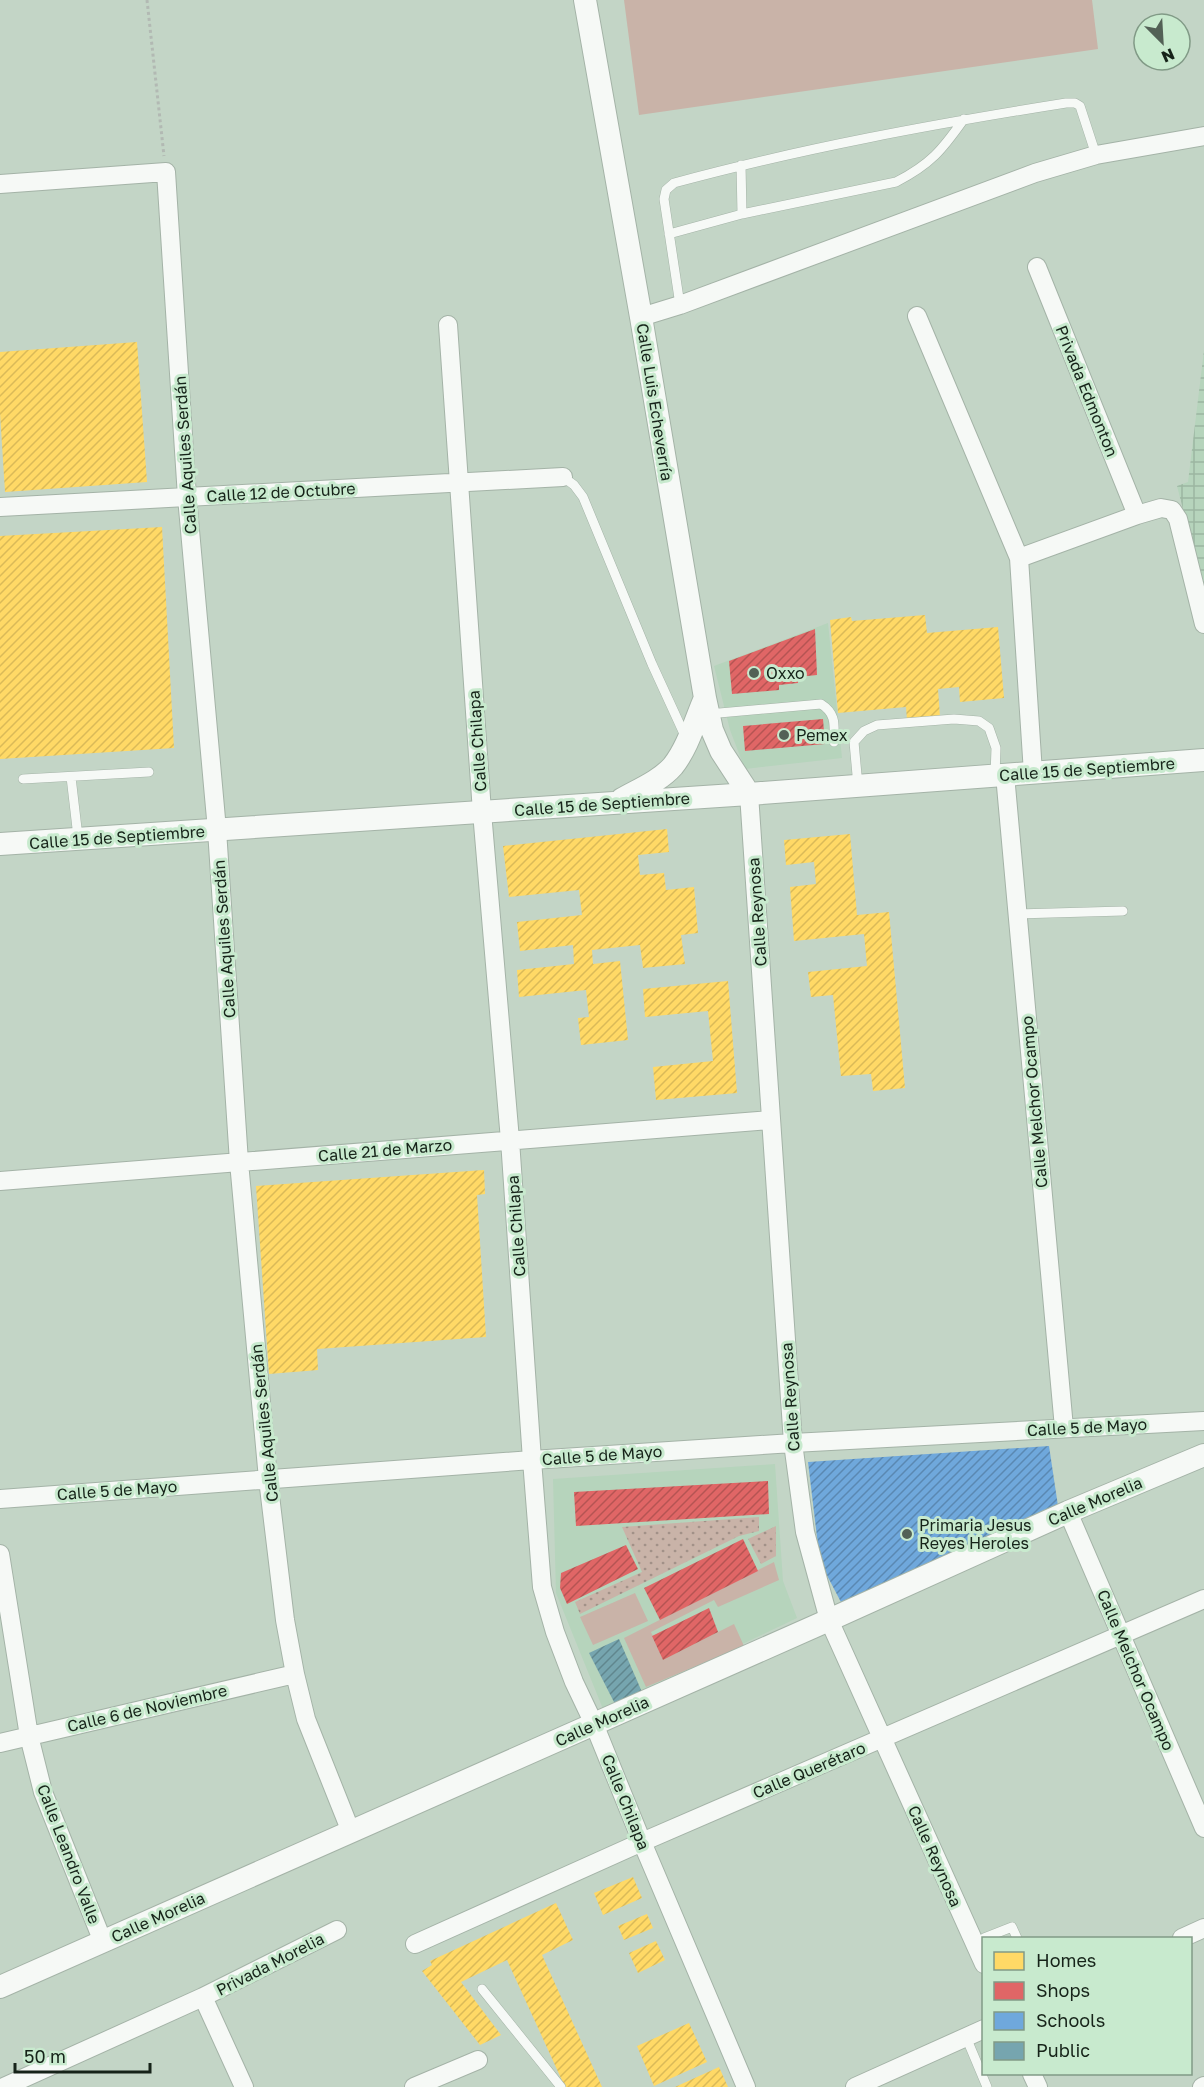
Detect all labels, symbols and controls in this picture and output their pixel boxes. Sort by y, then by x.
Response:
north arrow [1132,12,1192,72]
text: N [1158,44,1178,67]
street label: Calle Luis Echeverría [633,322,677,482]
street label: Privada Edmonton [1051,322,1123,460]
street label: Calle Aquiles Serdán [169,375,201,535]
street label: Calle 12 de Octubre [206,478,356,506]
place label: Oxxo [766,663,805,683]
marker: Oxxo [747,666,761,680]
street label: Calle Chilapa [463,690,491,792]
place label: Pemex [796,725,848,745]
marker: Pemex [777,728,791,742]
street label: Calle 15 de Septiembre [998,753,1176,785]
street label: Calle 15 de Septiembre [513,788,691,820]
street label: Calle 15 de Septiembre [28,821,206,853]
street label: Calle Reynosa [743,857,771,967]
street label: Calle Aquiles Serdán [208,859,240,1019]
street label: Calle Melchor Ocampo [1017,1015,1051,1189]
street label: Calle 21 de Marzo [317,1134,453,1166]
street label: Calle Chilapa [502,1175,530,1277]
street label: Calle Reynosa [776,1342,804,1452]
street label: Calle Aquiles Serdán [246,1343,282,1503]
street label: Calle 5 de Mayo [1026,1414,1148,1440]
street label: Calle 5 de Mayo [541,1441,663,1469]
street label: Calle Morelia [1045,1472,1145,1530]
street label: Calle 5 de Mayo [56,1476,178,1504]
place label: Primaria Jesus Reyes Heroles [919,1515,1032,1553]
marker: Primaria Jesus Reyes Heroles [900,1527,914,1541]
street label: Calle Melchor Ocampo [1093,1587,1179,1753]
street label: Calle 6 de Noviembre [65,1680,229,1736]
street label: Calle Morelia [552,1691,652,1751]
street label: Calle Querétaro [750,1737,868,1803]
street label: Calle Chilapa [598,1751,654,1853]
street label: Calle Leandro Valle [33,1781,105,1927]
street label: Calle Reynosa [904,1802,966,1910]
street label: Calle Morelia [108,1887,208,1947]
street label: Privada Morelia [213,1928,327,2000]
legend [982,1937,1192,2075]
text: Homes [1036,1949,1096,1971]
text: Shops [1036,1979,1090,2001]
text: Schools [1036,2009,1105,2031]
scale bar [15,2036,150,2074]
text: Public [1036,2039,1090,2061]
text: 50 m [24,2045,66,2067]

